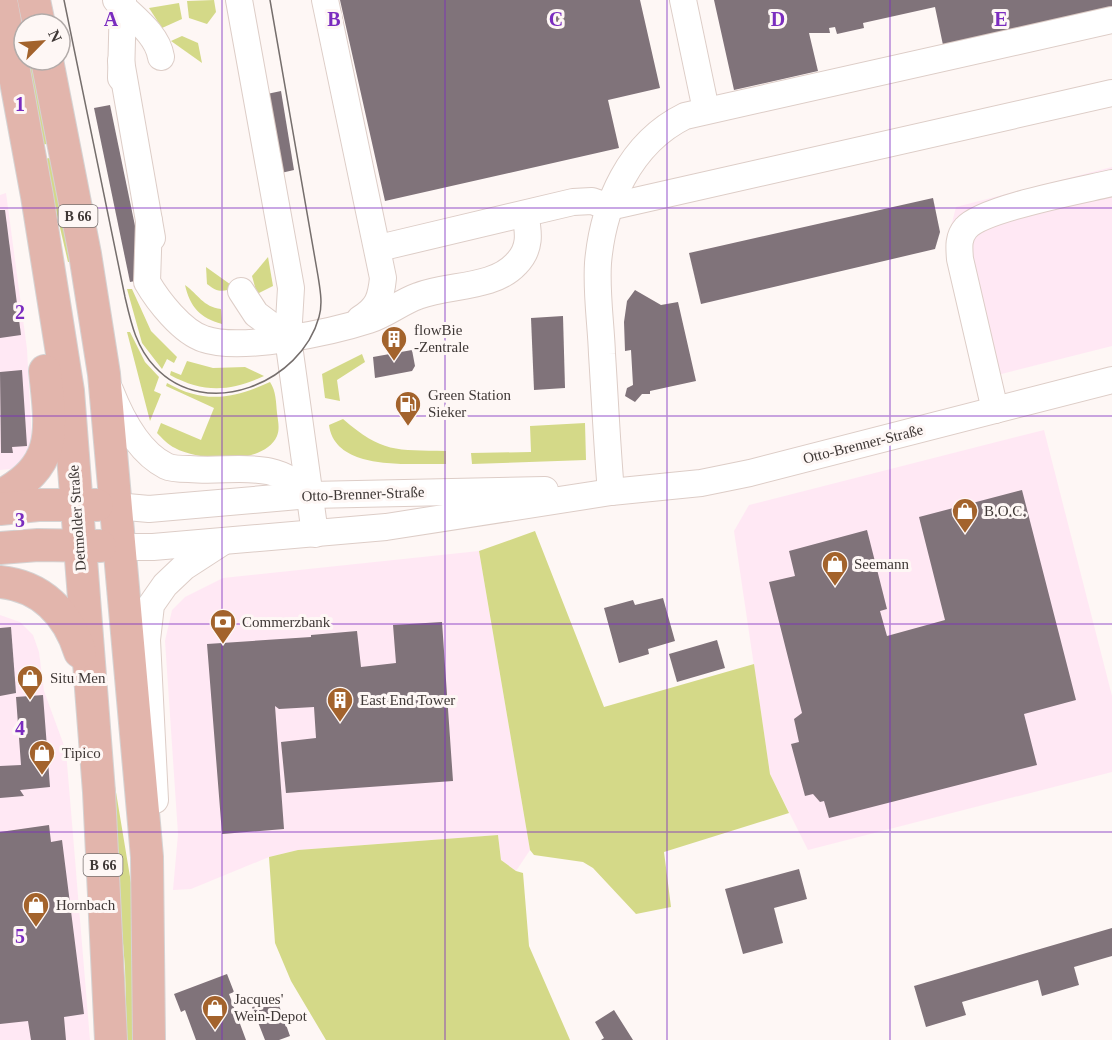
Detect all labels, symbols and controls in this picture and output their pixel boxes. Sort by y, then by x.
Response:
text: A [104,8,119,30]
text: B [327,8,341,30]
text: C [549,8,563,30]
text: D [771,8,785,30]
text: E [994,8,1008,30]
north arrow [12,12,72,72]
text: N [45,27,65,45]
text: 1 [15,93,25,115]
road number: B 66 [58,205,98,227]
text: 2 [15,301,25,323]
place label: flowBie -Zentrale [414,322,469,355]
building icon: flowBie -Zentrale [379,324,409,362]
place label: Green Station Sieker [428,387,511,420]
fuel station icon: Green Station Sieker [393,389,423,427]
street label: Otto-Brenner-Straße [801,421,925,467]
street label: Detmolder Straße [65,464,89,572]
street label: Otto-Brenner-Straße [301,484,425,504]
shop icon: B.O.C. [950,496,980,534]
place label: B.O.C. [984,503,1026,519]
text: 3 [15,509,25,531]
shop icon: Seemann [820,549,850,587]
place label: Seemann [854,556,909,572]
bank icon: Commerzbank [208,607,238,645]
place label: Commerzbank [242,614,331,630]
shop icon: Situ Men [15,663,45,701]
place label: Situ Men [50,670,106,686]
building icon: East End Tower [325,685,355,723]
place label: East End Tower [360,692,455,708]
text: 4 [15,717,25,739]
shop icon: Tipico [27,738,57,776]
place label: Tipico [62,745,101,761]
road number: B 66 [84,854,122,876]
shop icon: Hornbach [21,890,51,928]
place label: Hornbach [56,897,116,913]
text: 5 [15,925,25,947]
place label: Jacques' Wein-Depot [234,991,308,1024]
shop icon: Jacques' Wein-Depot [200,993,230,1031]

